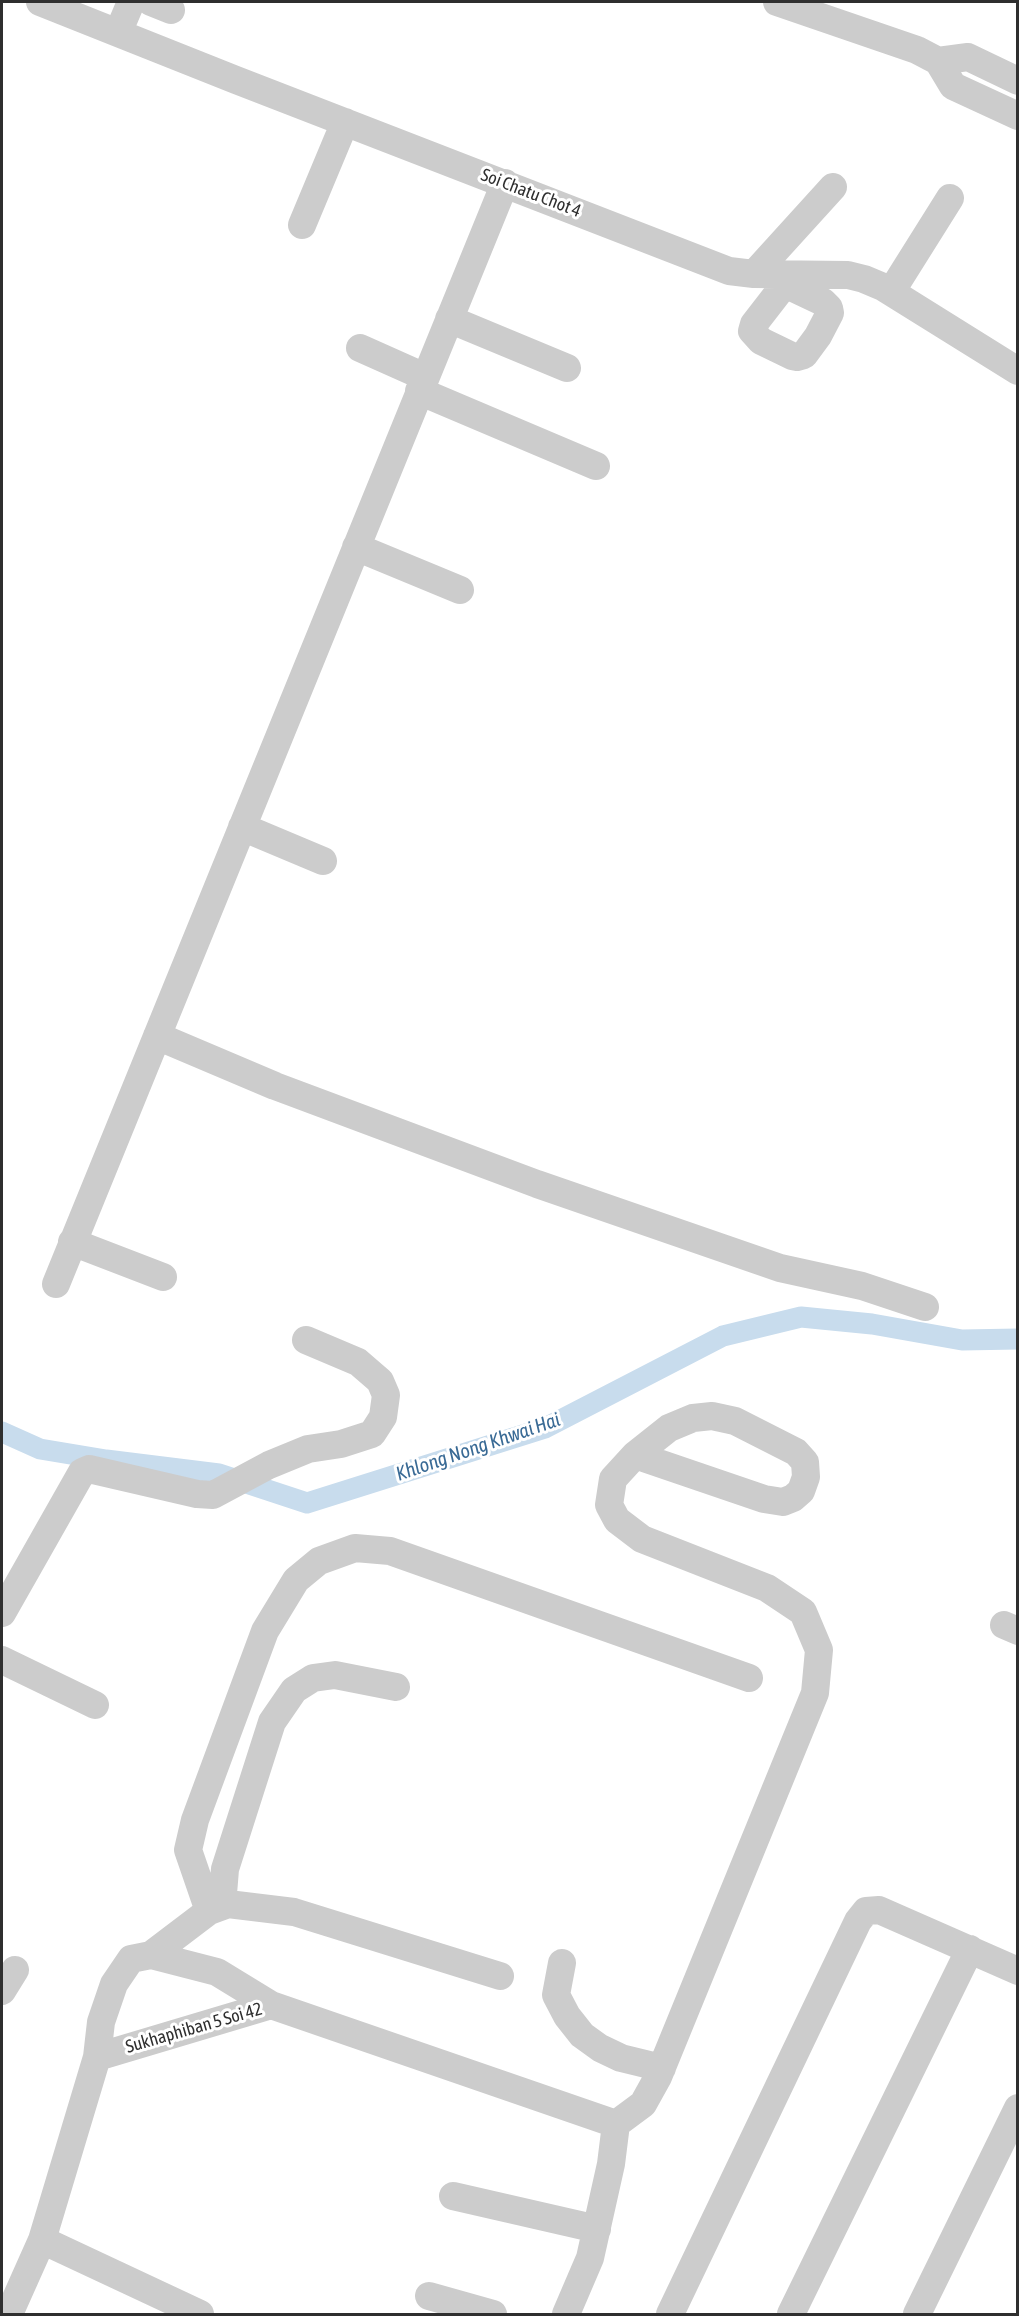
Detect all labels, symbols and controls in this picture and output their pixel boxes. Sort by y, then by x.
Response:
street label: Soi Chatu Chot 4 [478,164,584,222]
water label: Khlong Nong Khwai Hai [393,1408,563,1486]
street label: Sukhaphiban 5 Soi 42 [123,1998,265,2058]

